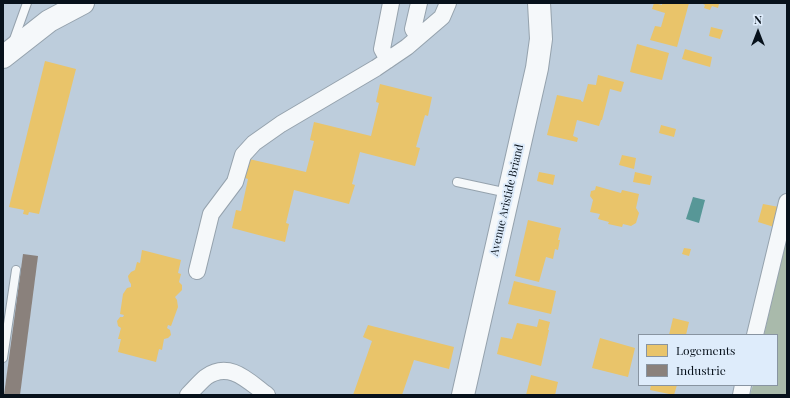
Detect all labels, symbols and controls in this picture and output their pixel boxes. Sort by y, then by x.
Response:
north arrow [738,12,778,52]
text: N [754,12,762,27]
street label: Avenue Aristide Briand [488,143,526,257]
legend [638,334,778,386]
text: Logements [676,342,735,358]
text: Industrie [676,362,726,378]

